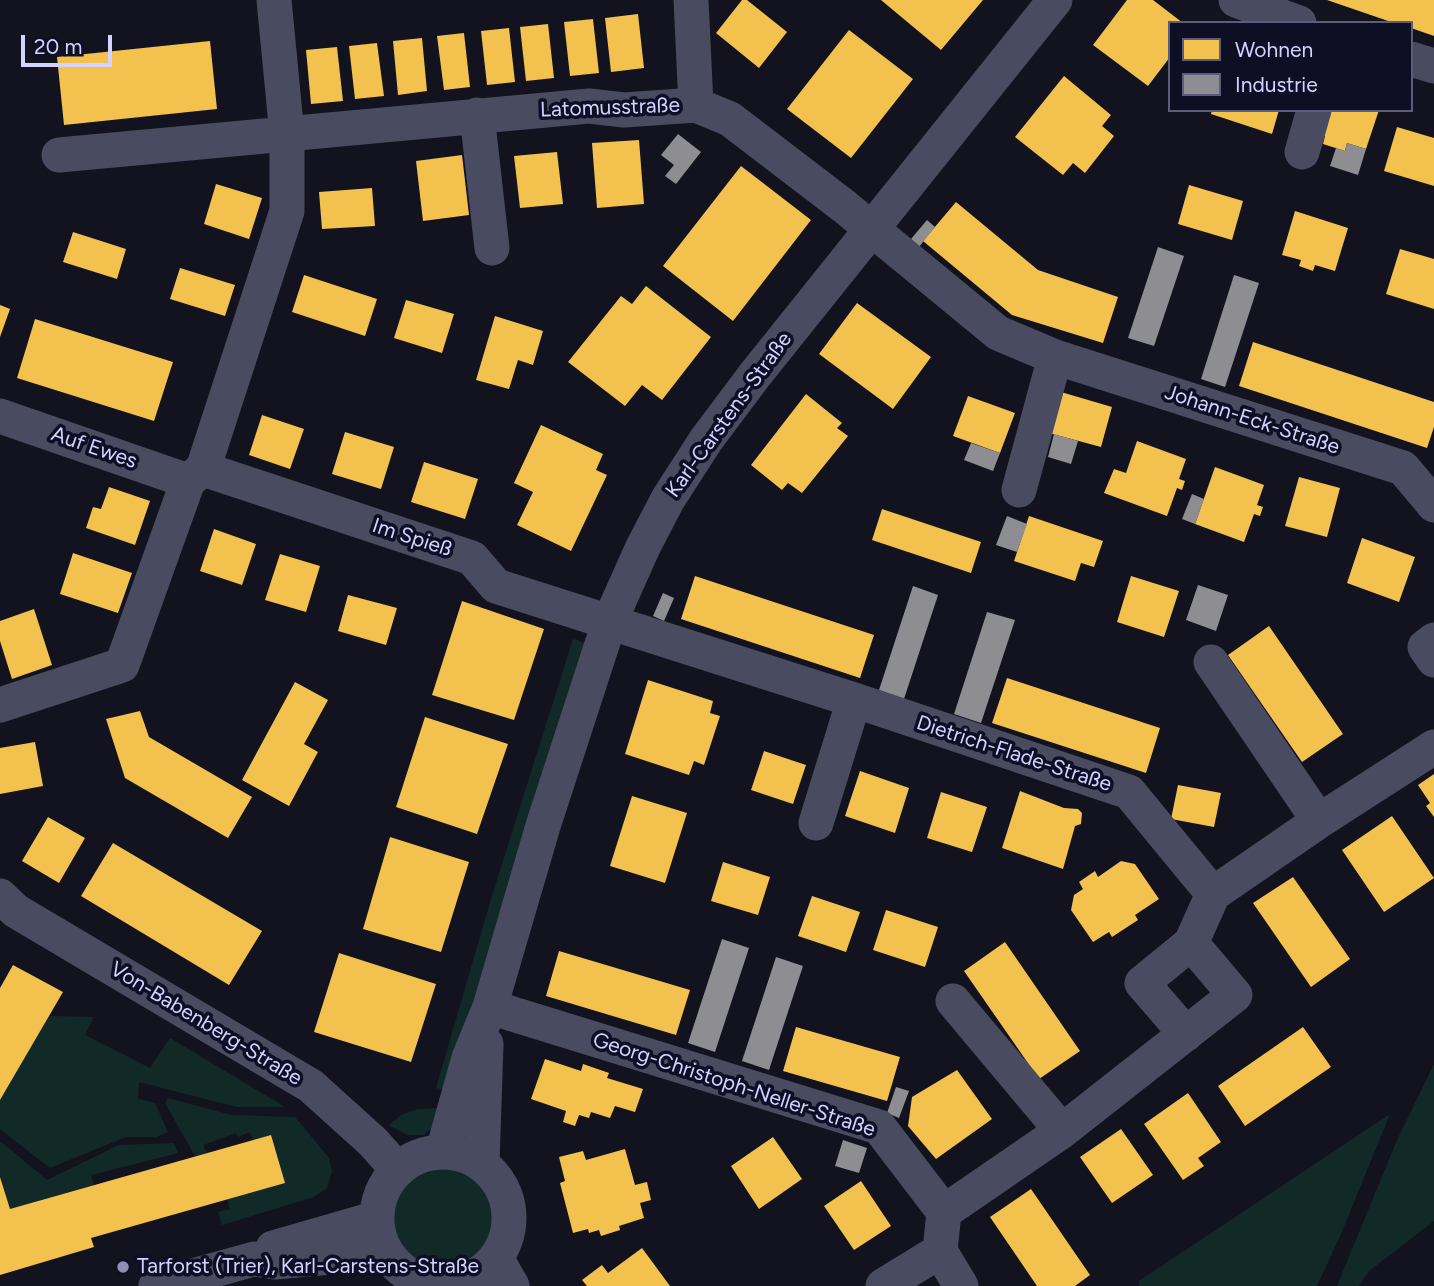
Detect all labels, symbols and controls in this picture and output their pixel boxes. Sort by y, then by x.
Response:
scale bar [24,21,116,65]
legend [1168,21,1413,112]
text: 20 m [34,34,82,59]
text: Wohnen [1235,37,1313,62]
text: Industrie [1235,72,1318,97]
street label: Latomusstraße [540,93,680,123]
street label: Karl-Carstens-Straße [661,327,797,503]
street label: Johann-Eck-Straße [1161,380,1343,460]
street label: Auf Ewes [48,422,140,474]
street label: Im Spieß [369,513,455,563]
street label: Dietrich-Flade-Straße [913,711,1115,797]
street label: Von-Babenberg-Straße [106,957,306,1091]
street label: Georg-Christoph-Neller-Straße [590,1027,878,1143]
place label: Tarforst (Trier), Karl-Carstens-Straße [137,1254,479,1280]
marker: Tarforst (Trier), Karl-Carstens-Straße [115,1259,131,1275]

